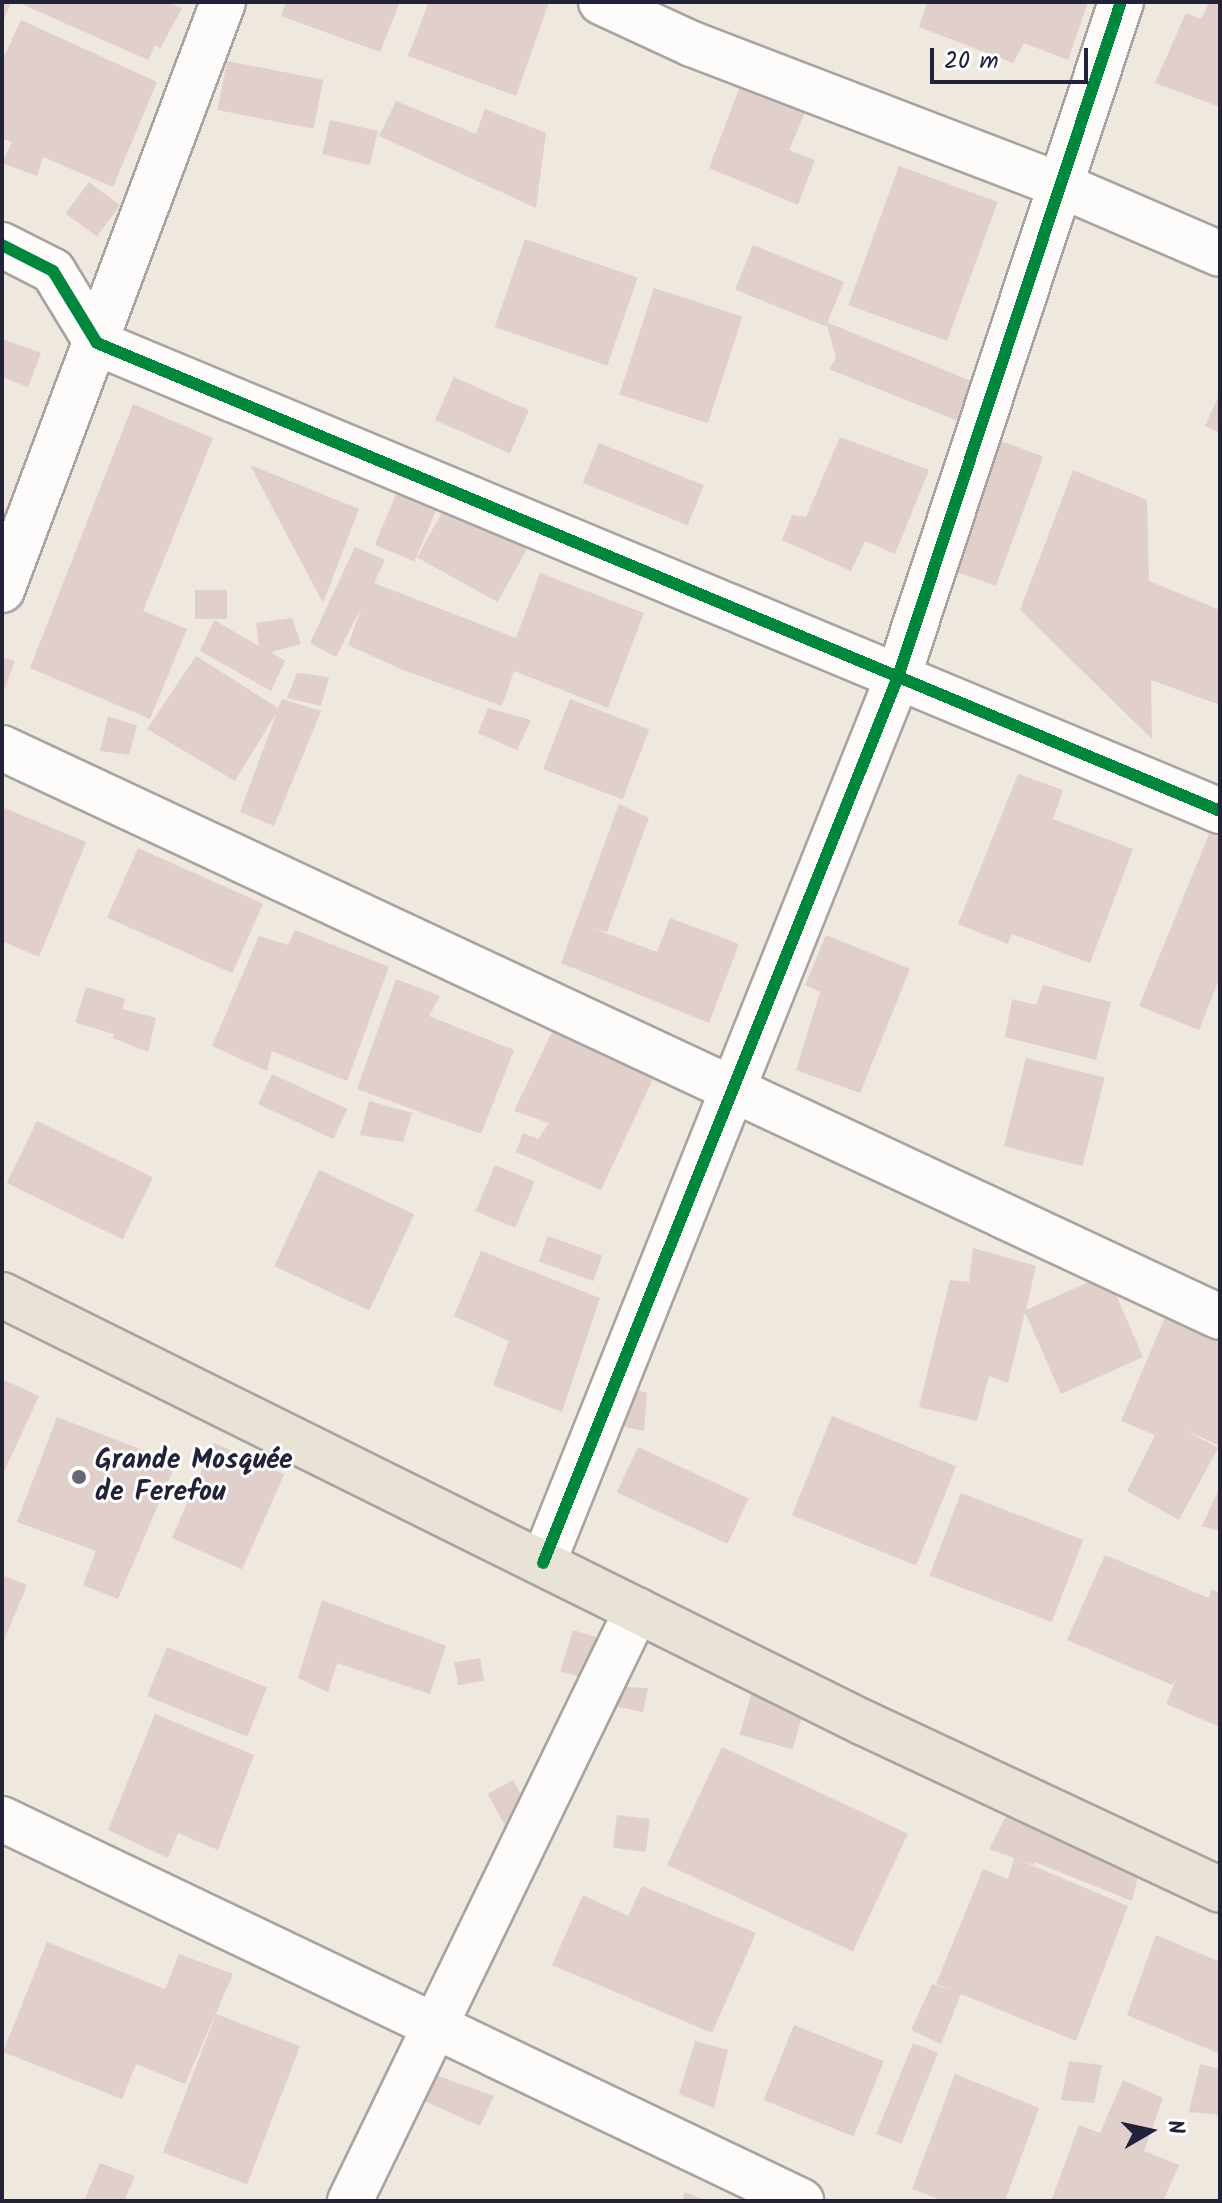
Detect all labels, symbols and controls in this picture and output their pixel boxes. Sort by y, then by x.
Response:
scale bar [934,32,1092,82]
text: 20 m [944,42,999,81]
place label: Grande Mosquée de Ferefou [95,1444,293,1510]
marker: Grande Mosquée de Ferefou [70,1468,88,1486]
north arrow [1110,2091,1190,2171]
text: N [1156,2118,1193,2137]

